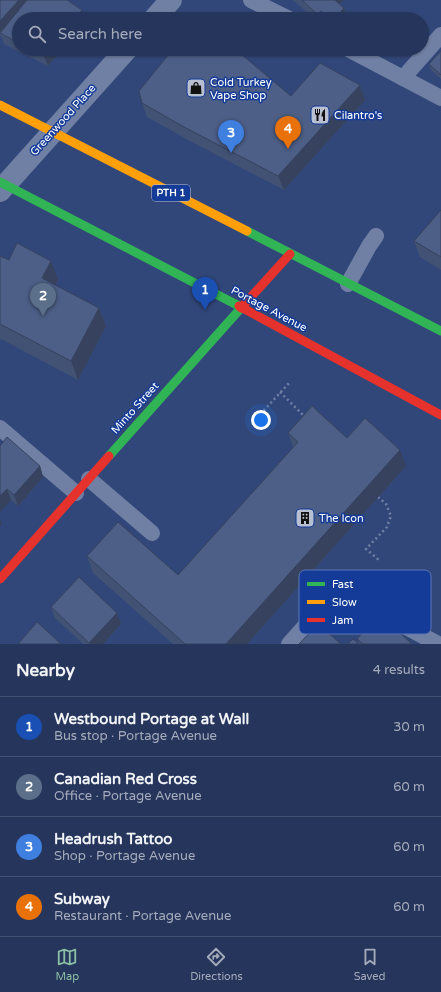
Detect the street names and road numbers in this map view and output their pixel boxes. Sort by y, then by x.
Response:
street label: Greenwood Place [28,82,98,158]
road number: PTH 1 [152,185,190,201]
street label: Portage Avenue [229,284,309,334]
street label: Minto Street [108,380,162,436]

